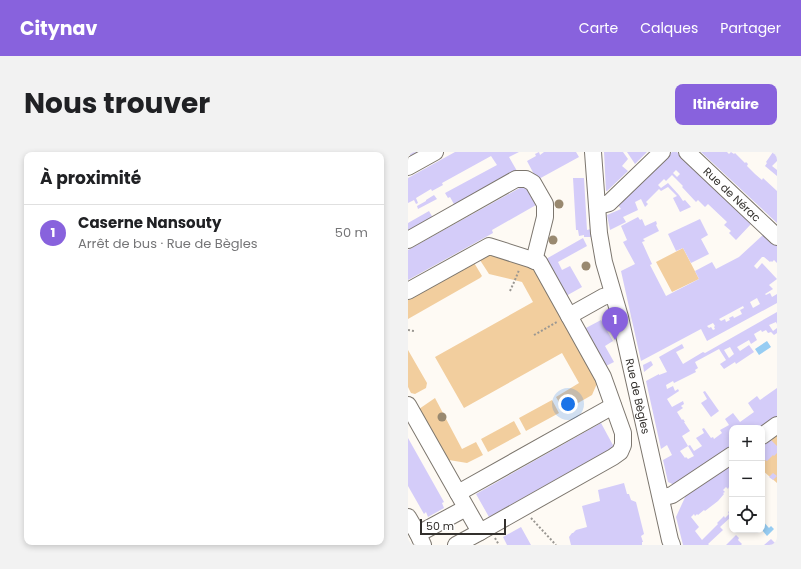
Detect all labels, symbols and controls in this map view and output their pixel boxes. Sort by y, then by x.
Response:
text: Citynav [20,15,97,42]
text: Carte [579,18,618,38]
text: Calques [640,18,698,38]
text: Partager [720,18,781,38]
text: Nous trouver [24,84,210,123]
button: Itinéraire [675,84,777,125]
street label: Rue de Nérac [700,164,765,226]
text: À proximité [40,166,141,190]
text: Caserne Nansouty [78,212,221,233]
text: 1 [51,223,55,242]
text: 50 m [335,223,368,242]
text: Arrêt de bus · Rue de Bègles [78,234,258,253]
pin: 1 [602,307,628,340]
street label: Rue de Bègles [622,357,654,436]
your location [558,394,578,414]
map controls [729,425,765,533]
button: + [729,425,765,461]
button: − [729,461,765,497]
button: locate [729,497,765,533]
scale bar [420,517,506,536]
text: 50 m [426,518,454,534]

